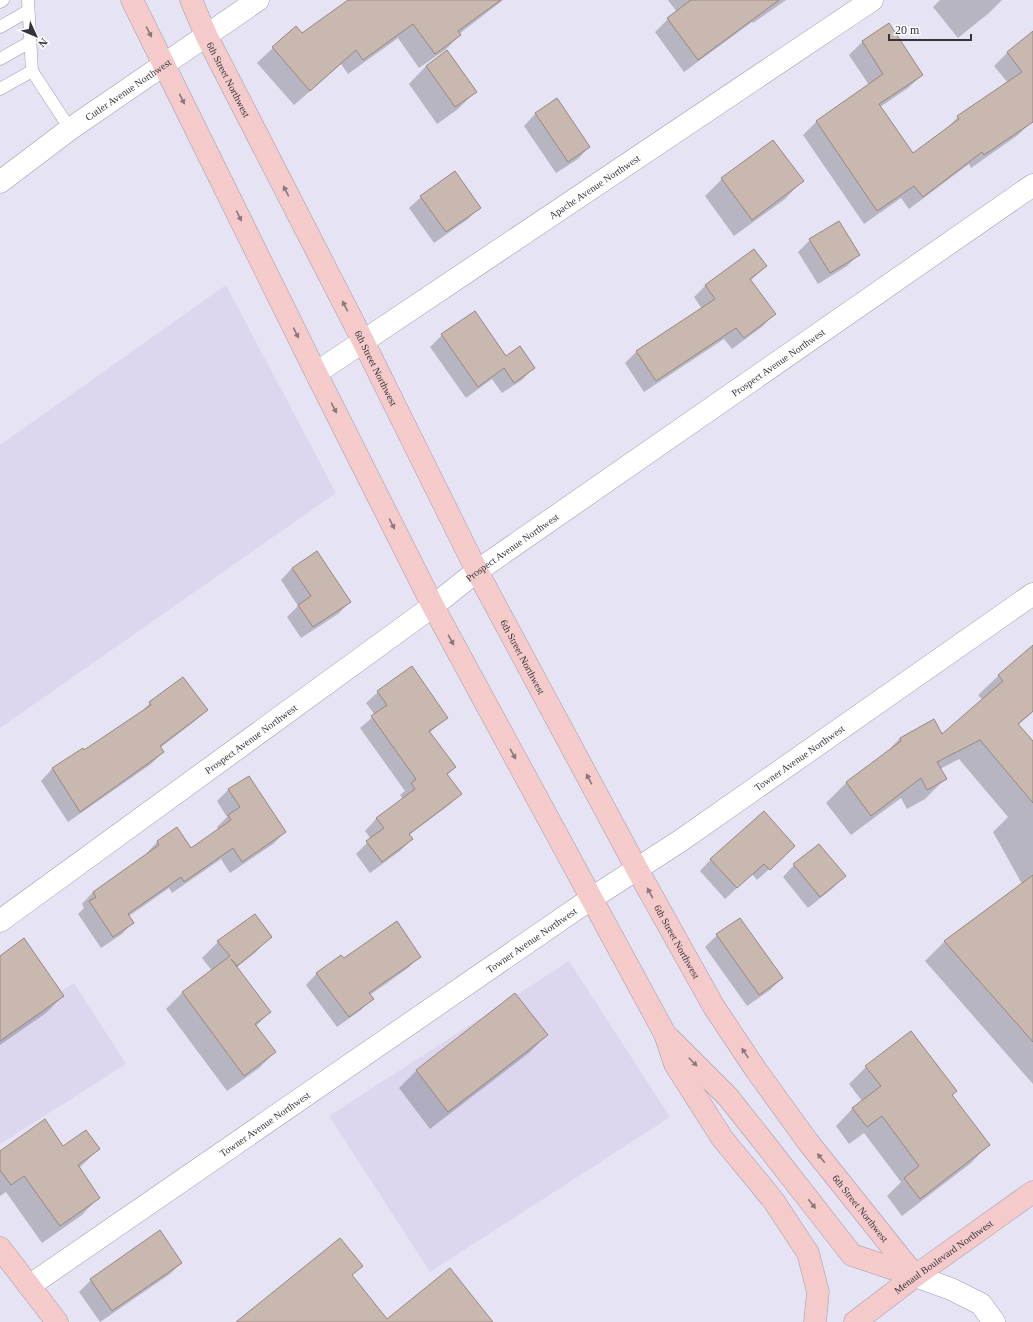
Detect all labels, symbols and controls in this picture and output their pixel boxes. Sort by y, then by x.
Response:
north arrow [16,16,56,56]
scale bar [889,16,971,42]
text: 20 m [895,23,920,37]
one-way arrow [145,26,152,38]
text: N [36,36,50,50]
street label: 6th Street Northwest [205,40,252,119]
street label: Cutler Avenue Northwest [83,56,173,123]
one-way arrow [179,94,185,105]
street label: Apache Avenue Northwest [547,152,642,221]
one-way arrow [283,185,289,196]
one-way arrow [236,211,242,222]
one-way arrow [342,300,348,312]
street label: Prospect Avenue Northwest [729,326,827,399]
one-way arrow [293,327,299,339]
street label: 6th Street Northwest [352,329,399,408]
one-way arrow [331,403,337,414]
street label: Prospect Avenue Northwest [464,511,561,584]
one-way arrow [389,519,395,530]
street label: 6th Street Northwest [498,618,547,696]
one-way arrow [448,634,455,646]
street label: Prospect Avenue Northwest [203,702,299,776]
street label: Towner Avenue Northwest [752,723,847,793]
one-way arrow [510,748,517,760]
one-way arrow [585,773,592,784]
one-way arrow [647,887,654,899]
street label: 6th Street Northwest [652,903,702,981]
street label: Towner Avenue Northwest [484,905,579,975]
one-way arrow [741,1048,749,1058]
one-way arrow [688,1057,698,1067]
street label: Towner Avenue Northwest [218,1089,312,1159]
one-way arrow [817,1153,825,1164]
street label: 6th Street Northwest [830,1173,891,1244]
one-way arrow [808,1199,817,1210]
street label: Menaul Boulevard Northwest [892,1217,995,1296]

